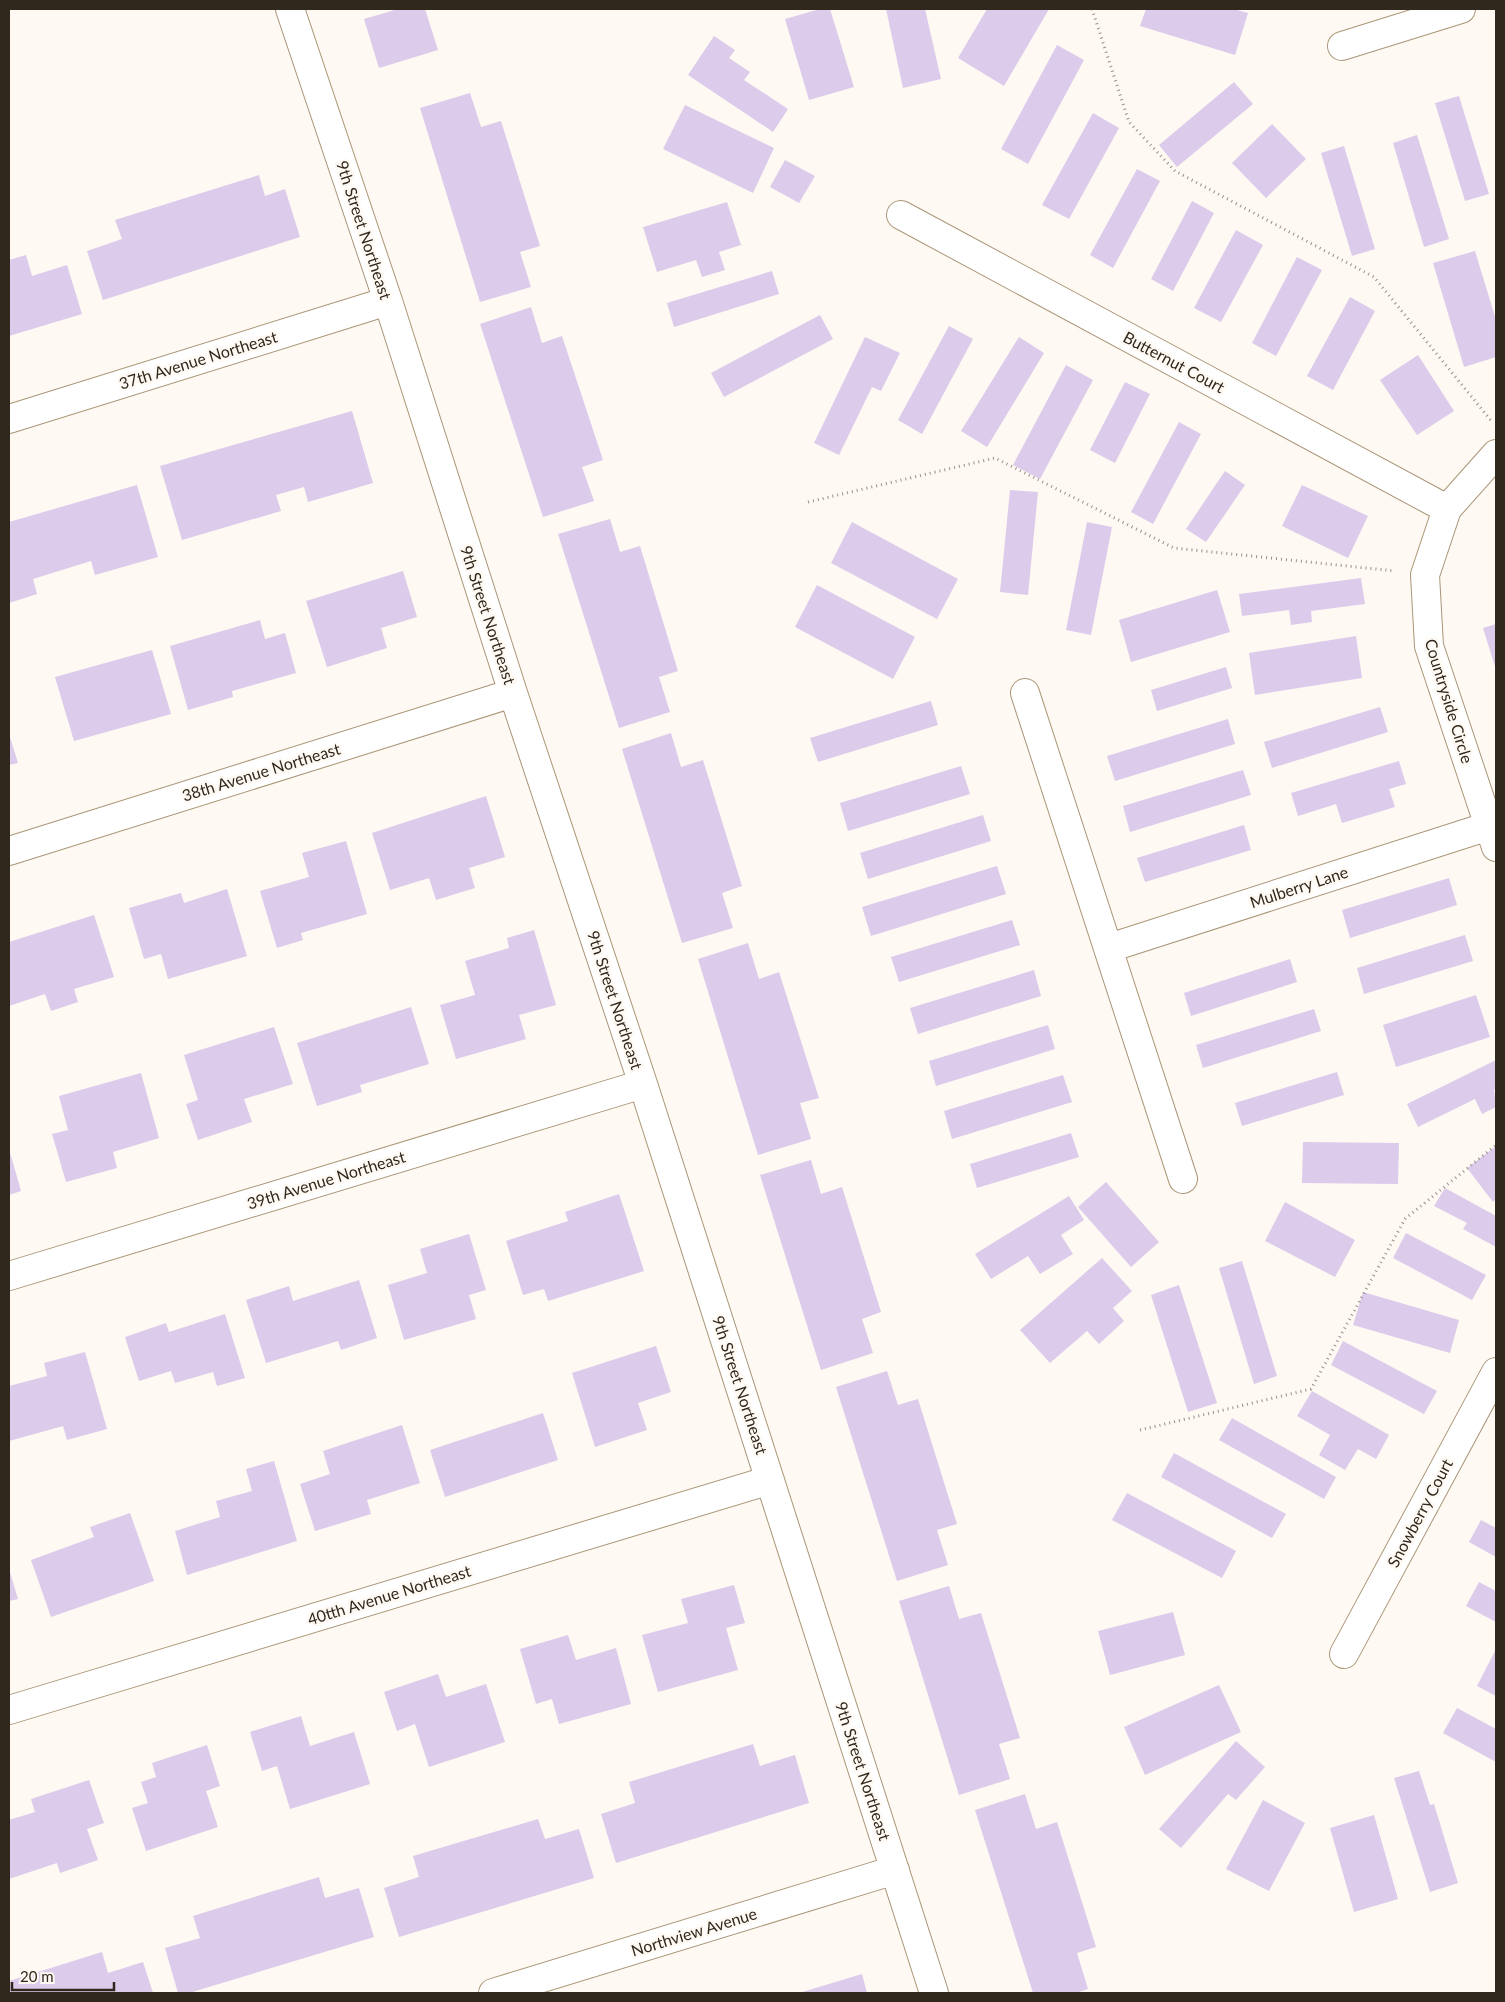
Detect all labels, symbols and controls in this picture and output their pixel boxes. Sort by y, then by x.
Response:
street label: 9th Street Northeast [333,158,396,302]
street label: 37th Avenue Northeast [116,326,280,393]
street label: Butternut Court [1120,327,1228,396]
street label: 9th Street Northeast [457,543,520,687]
street label: Countryside Circle [1422,636,1477,765]
street label: 38th Avenue Northeast [179,738,343,805]
street label: Mulberry Lane [1247,862,1350,911]
street label: 9th Street Northeast [584,928,647,1072]
street label: 39th Avenue Northeast [244,1146,408,1213]
street label: 9th Street Northeast [709,1313,772,1457]
street label: Snowberry Court [1383,1455,1456,1570]
street label: 40tth Avenue Northeast [305,1561,473,1628]
street label: 9th Street Northeast [832,1699,895,1843]
street label: Northview Avenue [629,1903,759,1960]
scale bar [12,1960,115,1992]
text: 20 m [20,1967,54,1985]

